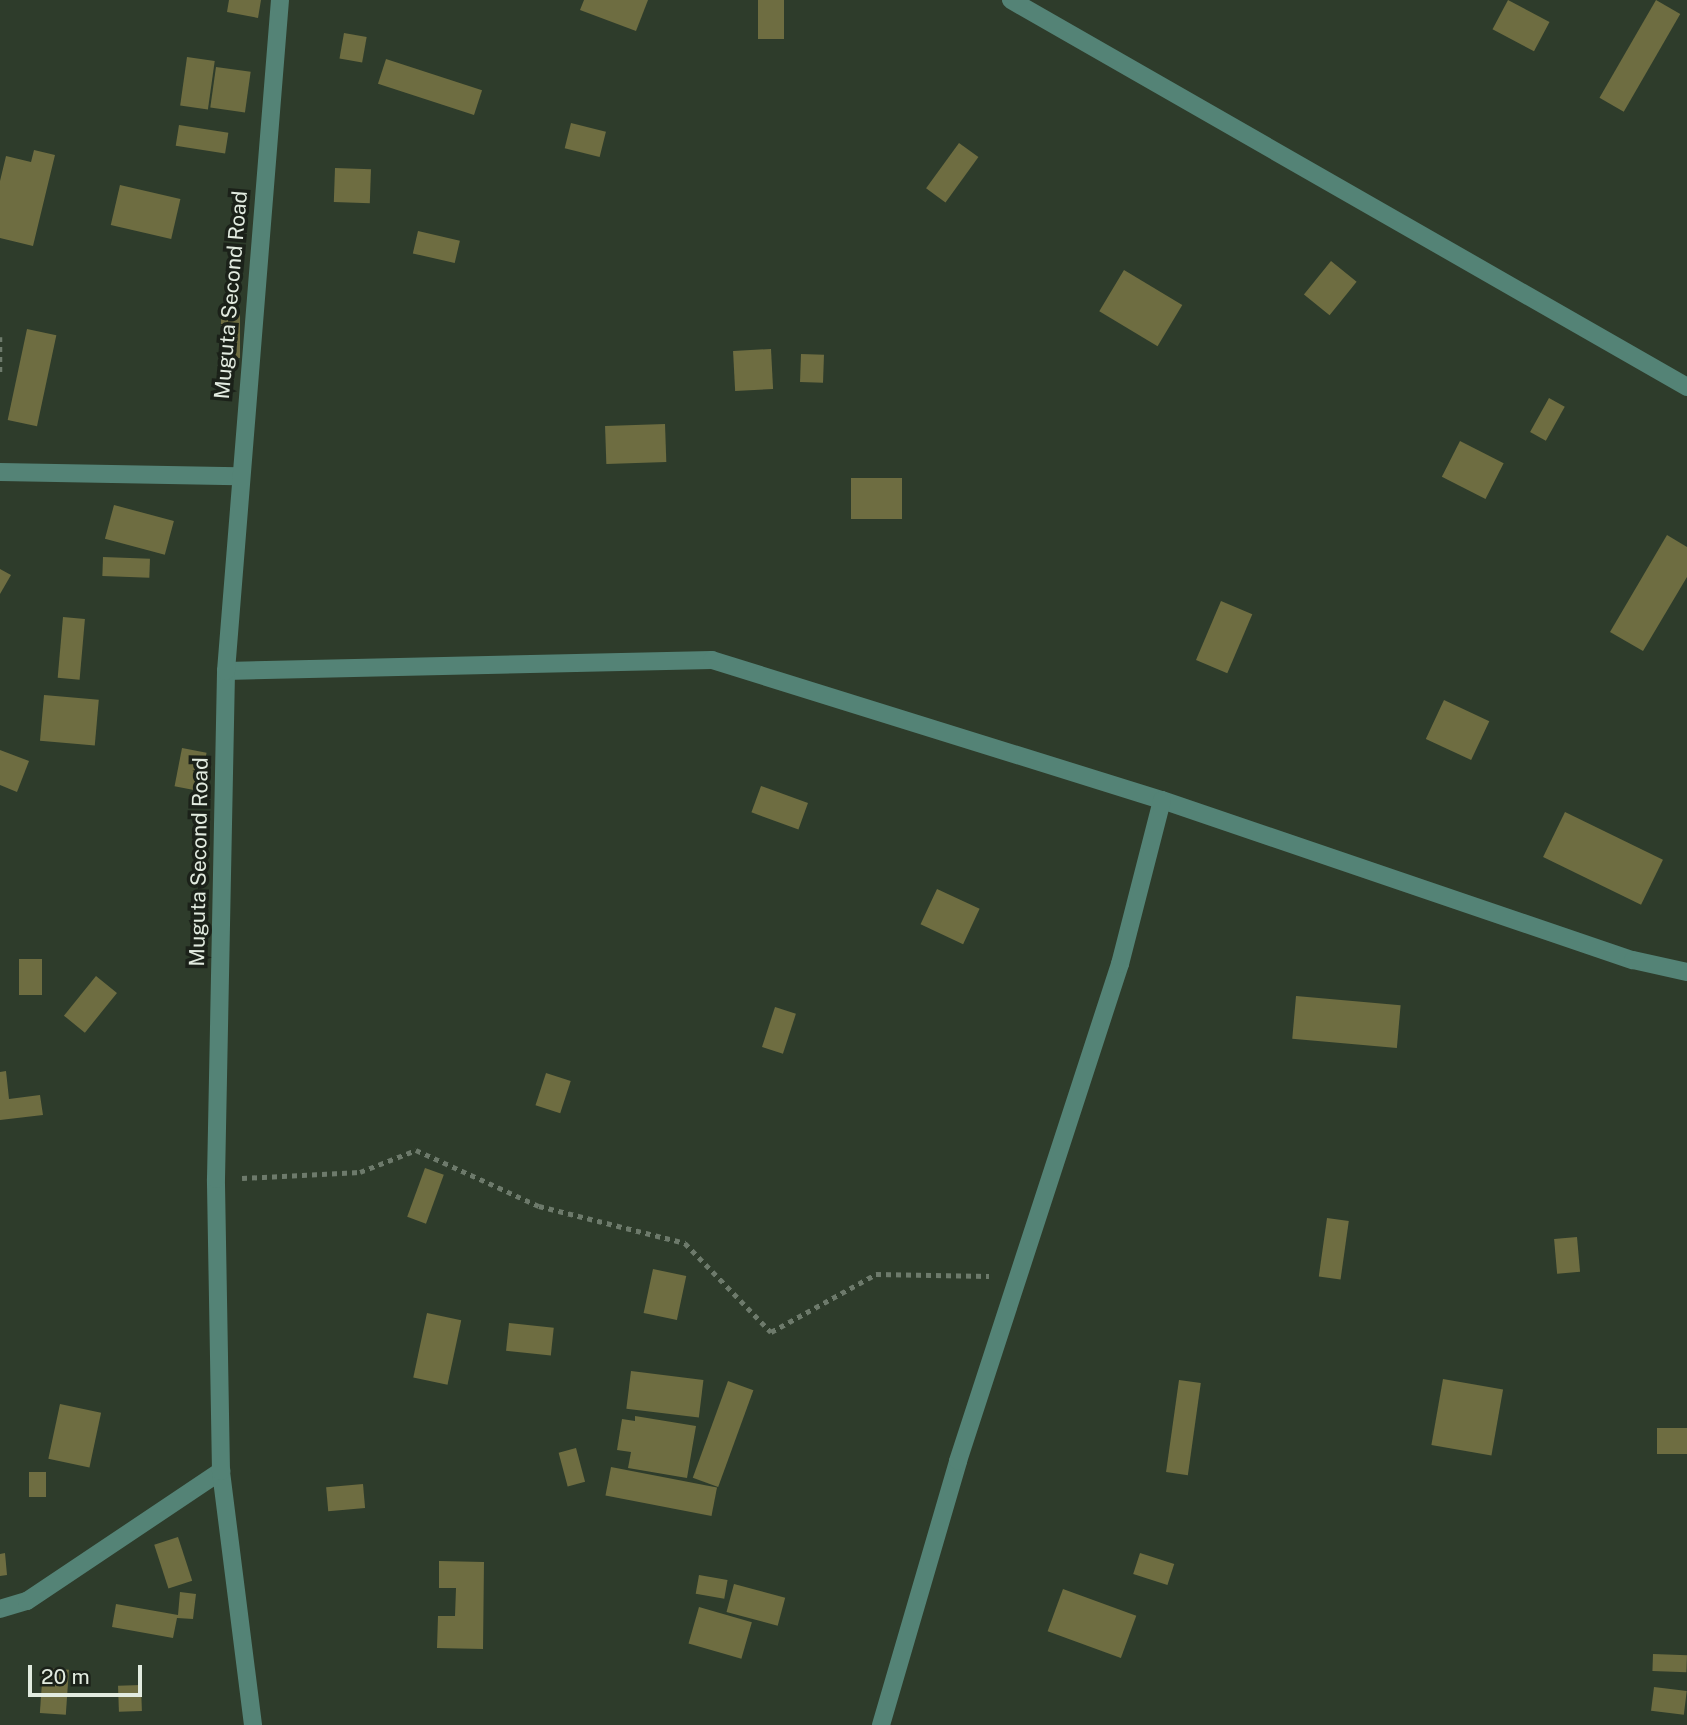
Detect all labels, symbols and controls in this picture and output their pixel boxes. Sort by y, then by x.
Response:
street label: Muguta Second Road [209,190,253,400]
street label: Muguta Second Road [185,757,213,967]
scale bar [32,1652,145,1696]
text: 20 m [41,1664,90,1689]

